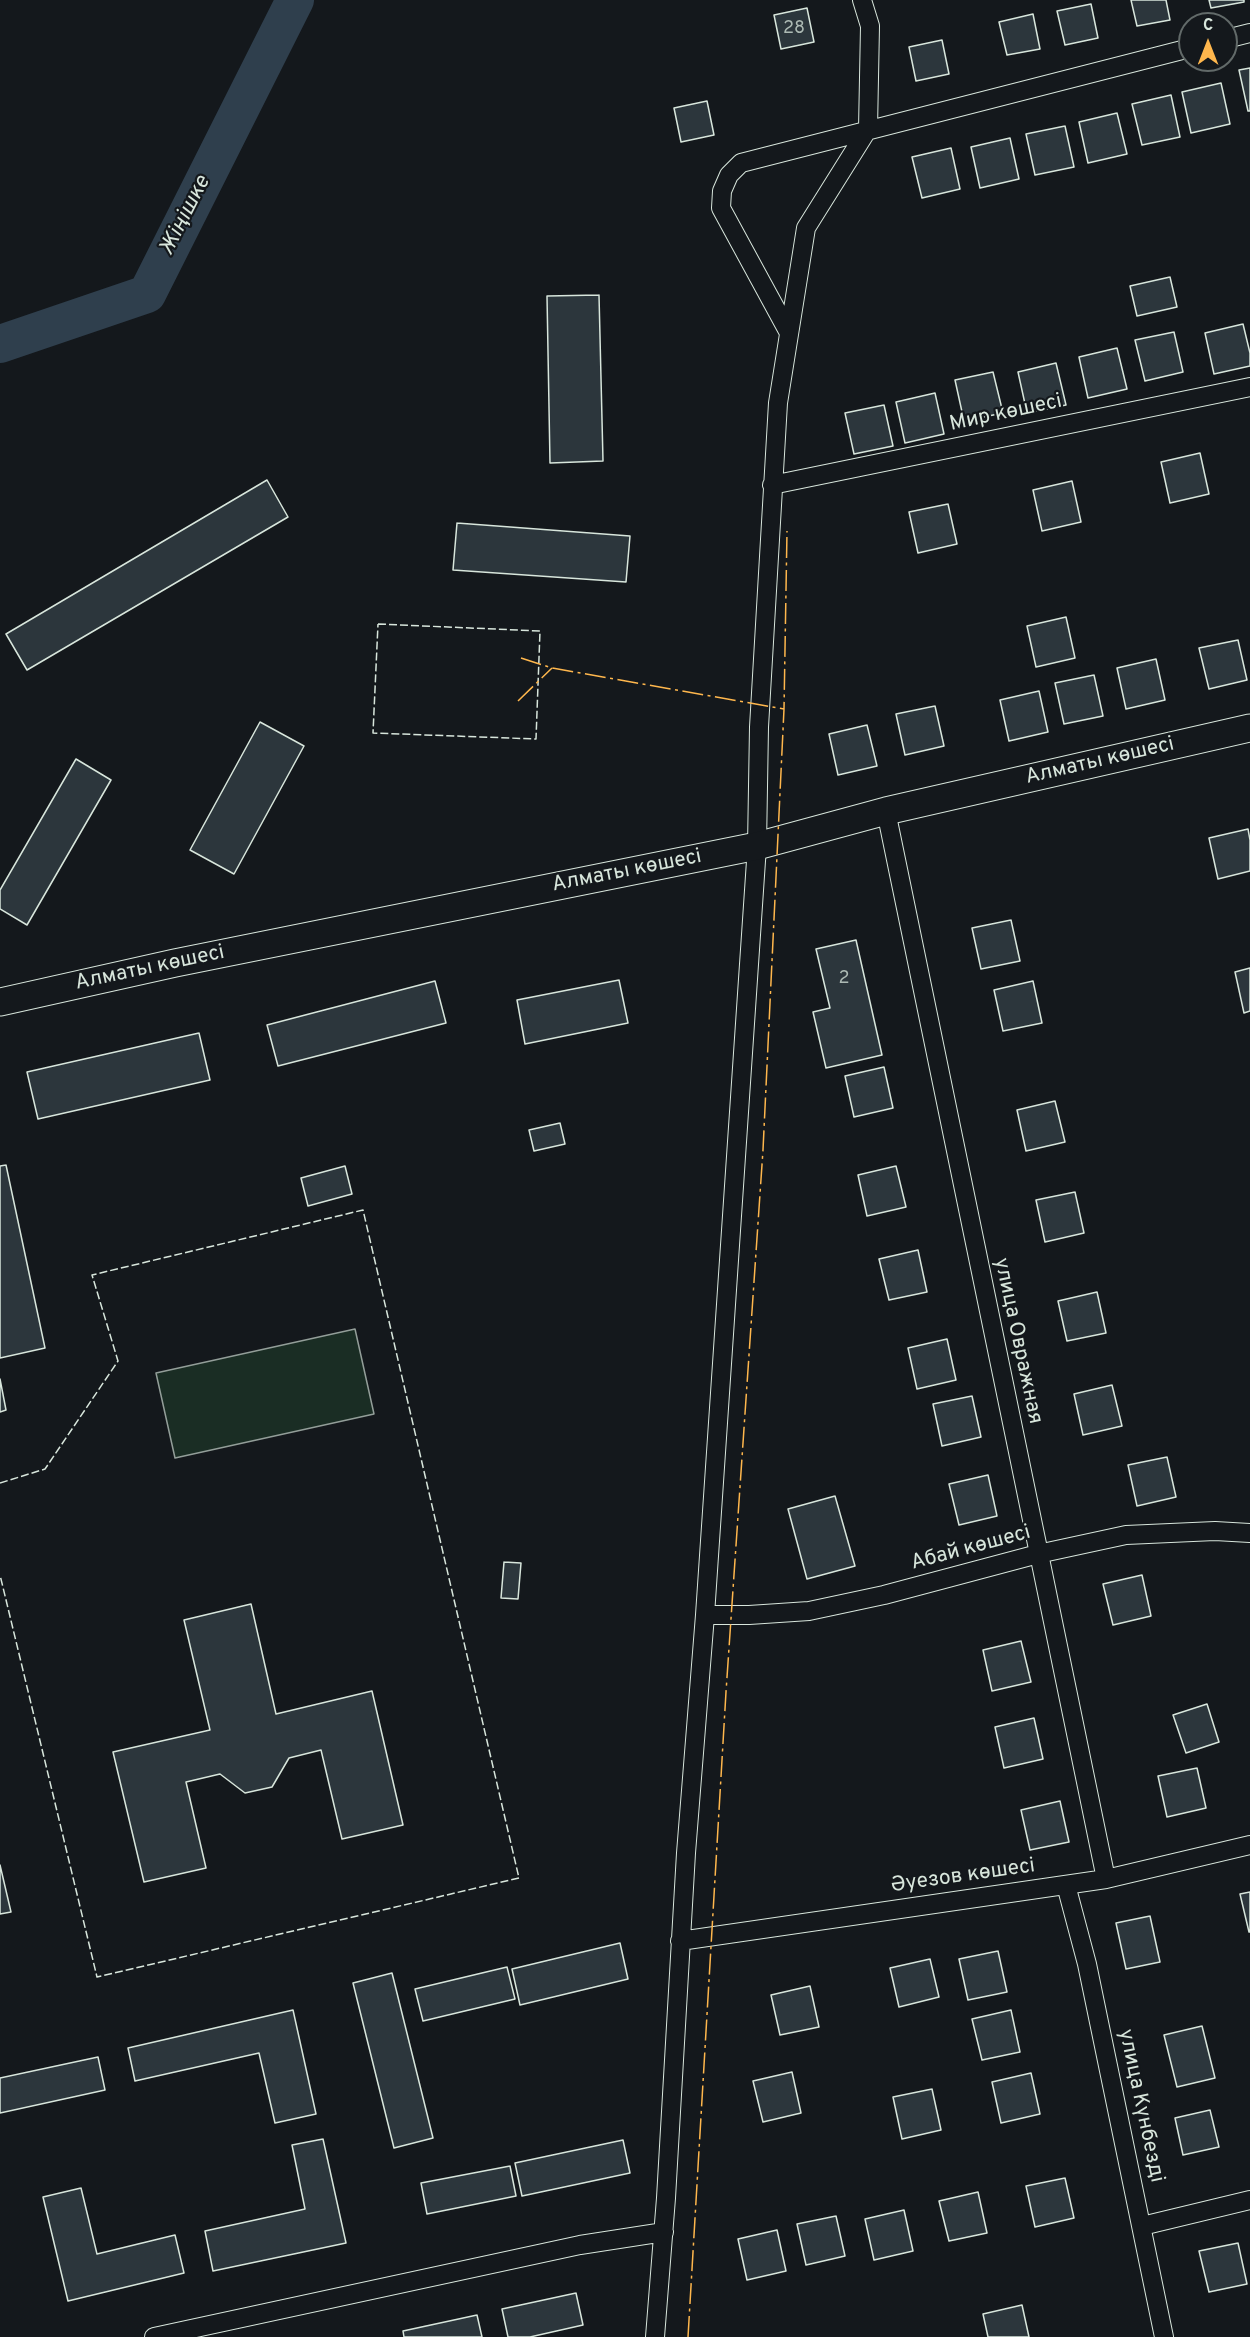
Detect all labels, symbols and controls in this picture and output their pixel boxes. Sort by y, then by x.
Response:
north arrow [1178,12,1238,72]
text: С [1203,16,1213,36]
house number: 28 [783,18,805,40]
water label: Жіңішке [155,172,217,260]
street label: Мир көшесі [947,390,1065,438]
street label: Алматы көшесі [1023,733,1177,791]
street label: Алматы көшесі [550,845,704,899]
street label: Алматы көшесі [73,941,227,997]
house number: 2 [838,968,850,990]
street label: улица Овражная [987,1256,1047,1426]
street label: Абай көшесі [909,1521,1033,1577]
street label: Әуезов көшесі [889,1854,1037,1900]
street label: улица Күнбезді [1111,2027,1169,2185]

